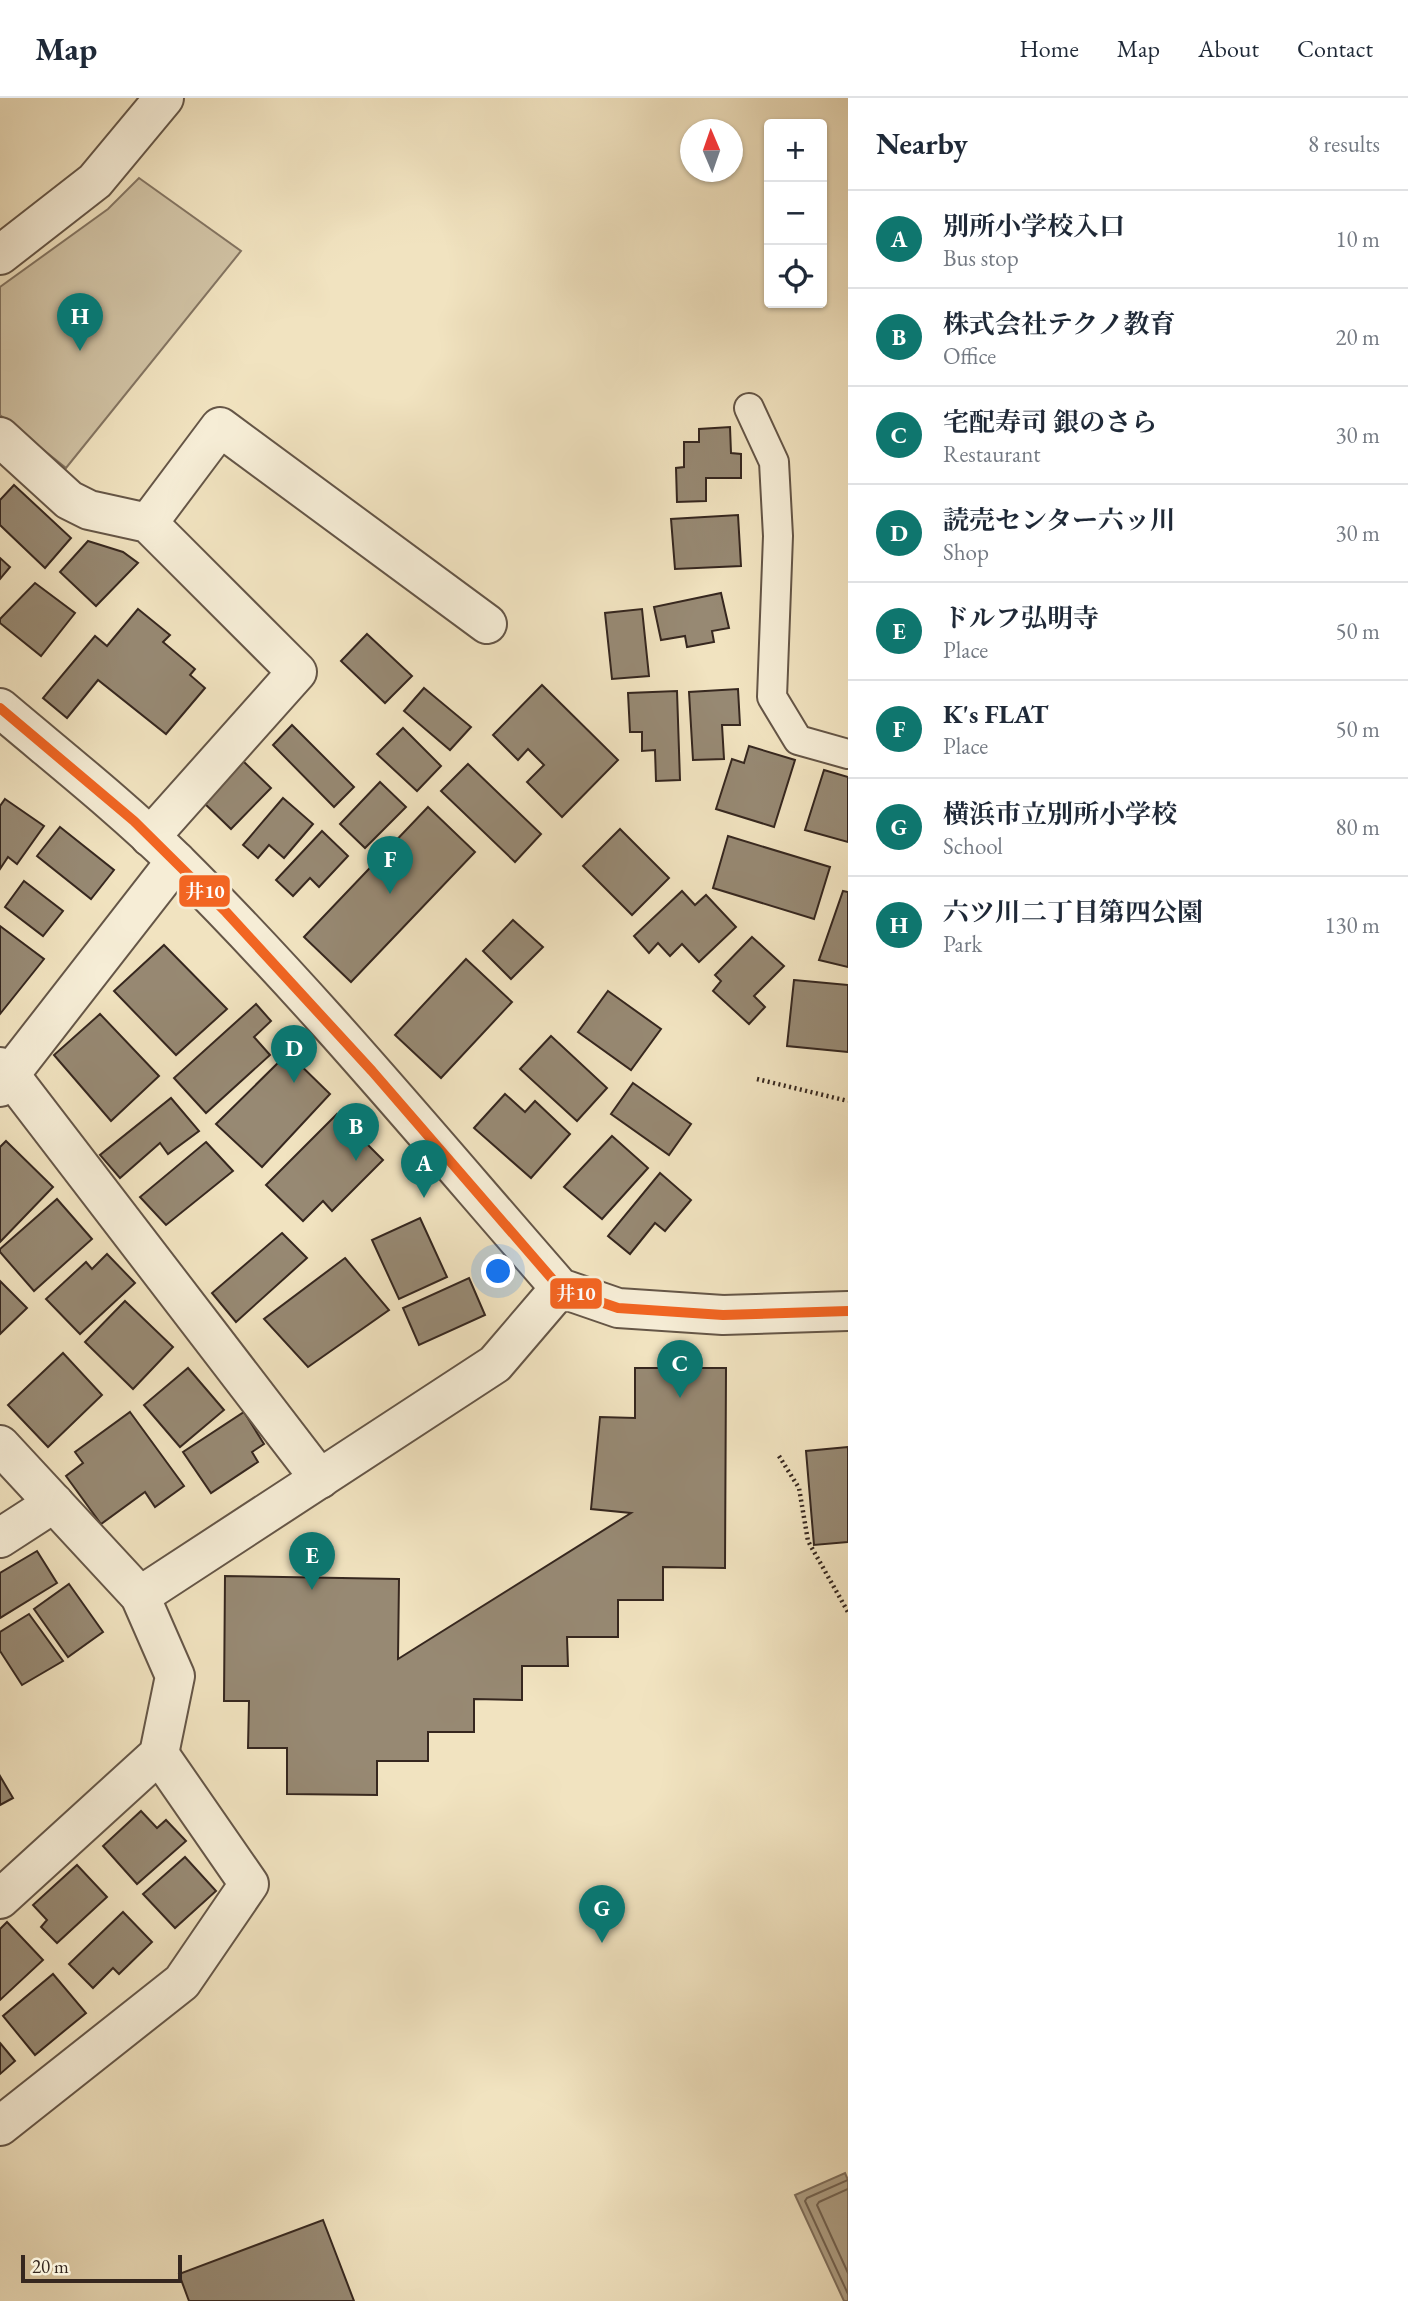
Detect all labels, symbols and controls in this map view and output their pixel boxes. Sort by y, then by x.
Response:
text: Map [35,27,97,70]
text: Home [1019,33,1079,64]
text: Map [1117,33,1160,64]
text: About [1198,33,1259,64]
text: Contact [1297,33,1373,64]
north arrow [680,119,743,182]
map controls [764,119,827,308]
button: + [764,119,827,182]
text: Nearby [876,124,968,163]
text: 8 results [1308,129,1380,159]
button: − [764,182,827,245]
text: 別所小学校入口 [943,209,1125,243]
text: A [891,224,907,254]
text: 10 m [1335,224,1380,254]
text: Bus stop [943,243,1019,273]
button: locate [764,245,827,308]
pin: H [57,293,103,351]
text: 株式会社テクノ教育 [943,307,1175,341]
text: B [892,322,906,352]
text: 20 m [1335,322,1380,352]
text: Office [943,341,996,371]
text: 宅配寿司 銀のさら [943,405,1157,439]
text: C [891,420,907,450]
text: 30 m [1335,420,1380,450]
text: Restaurant [943,439,1041,469]
text: 読売センター六ッ川 [943,503,1176,537]
text: D [890,518,908,548]
text: 30 m [1335,518,1380,548]
text: Shop [943,537,989,567]
text: ドルフ弘明寺 [943,601,1099,635]
text: E [892,616,906,646]
text: 50 m [1335,616,1380,646]
text: Place [943,635,988,665]
text: K's FLAT [943,697,1048,731]
text: F [893,714,905,744]
text: 50 m [1335,714,1380,744]
text: Place [943,731,988,761]
text: 横浜市立別所小学校 [943,797,1177,831]
text: G [891,812,907,842]
text: 80 m [1335,812,1380,842]
text: School [943,831,1003,861]
pin: F [367,836,413,894]
line badge: 井10 [178,874,231,908]
text: 井10 [185,879,225,904]
text: 六ツ川二丁目第四公園 [943,895,1203,929]
text: H [890,910,908,940]
text: 130 m [1324,910,1380,940]
text: Park [943,929,982,959]
pin: D [271,1025,317,1083]
pin: B [333,1103,379,1161]
pin: A [401,1140,447,1198]
your location [481,1254,515,1288]
line badge: 井10 [549,1277,603,1310]
text: 井10 [556,1281,596,1306]
pin: C [657,1340,703,1398]
pin: E [289,1532,335,1590]
pin: G [579,1885,625,1943]
scale bar [21,2252,182,2284]
text: 20 m [32,2254,69,2279]

